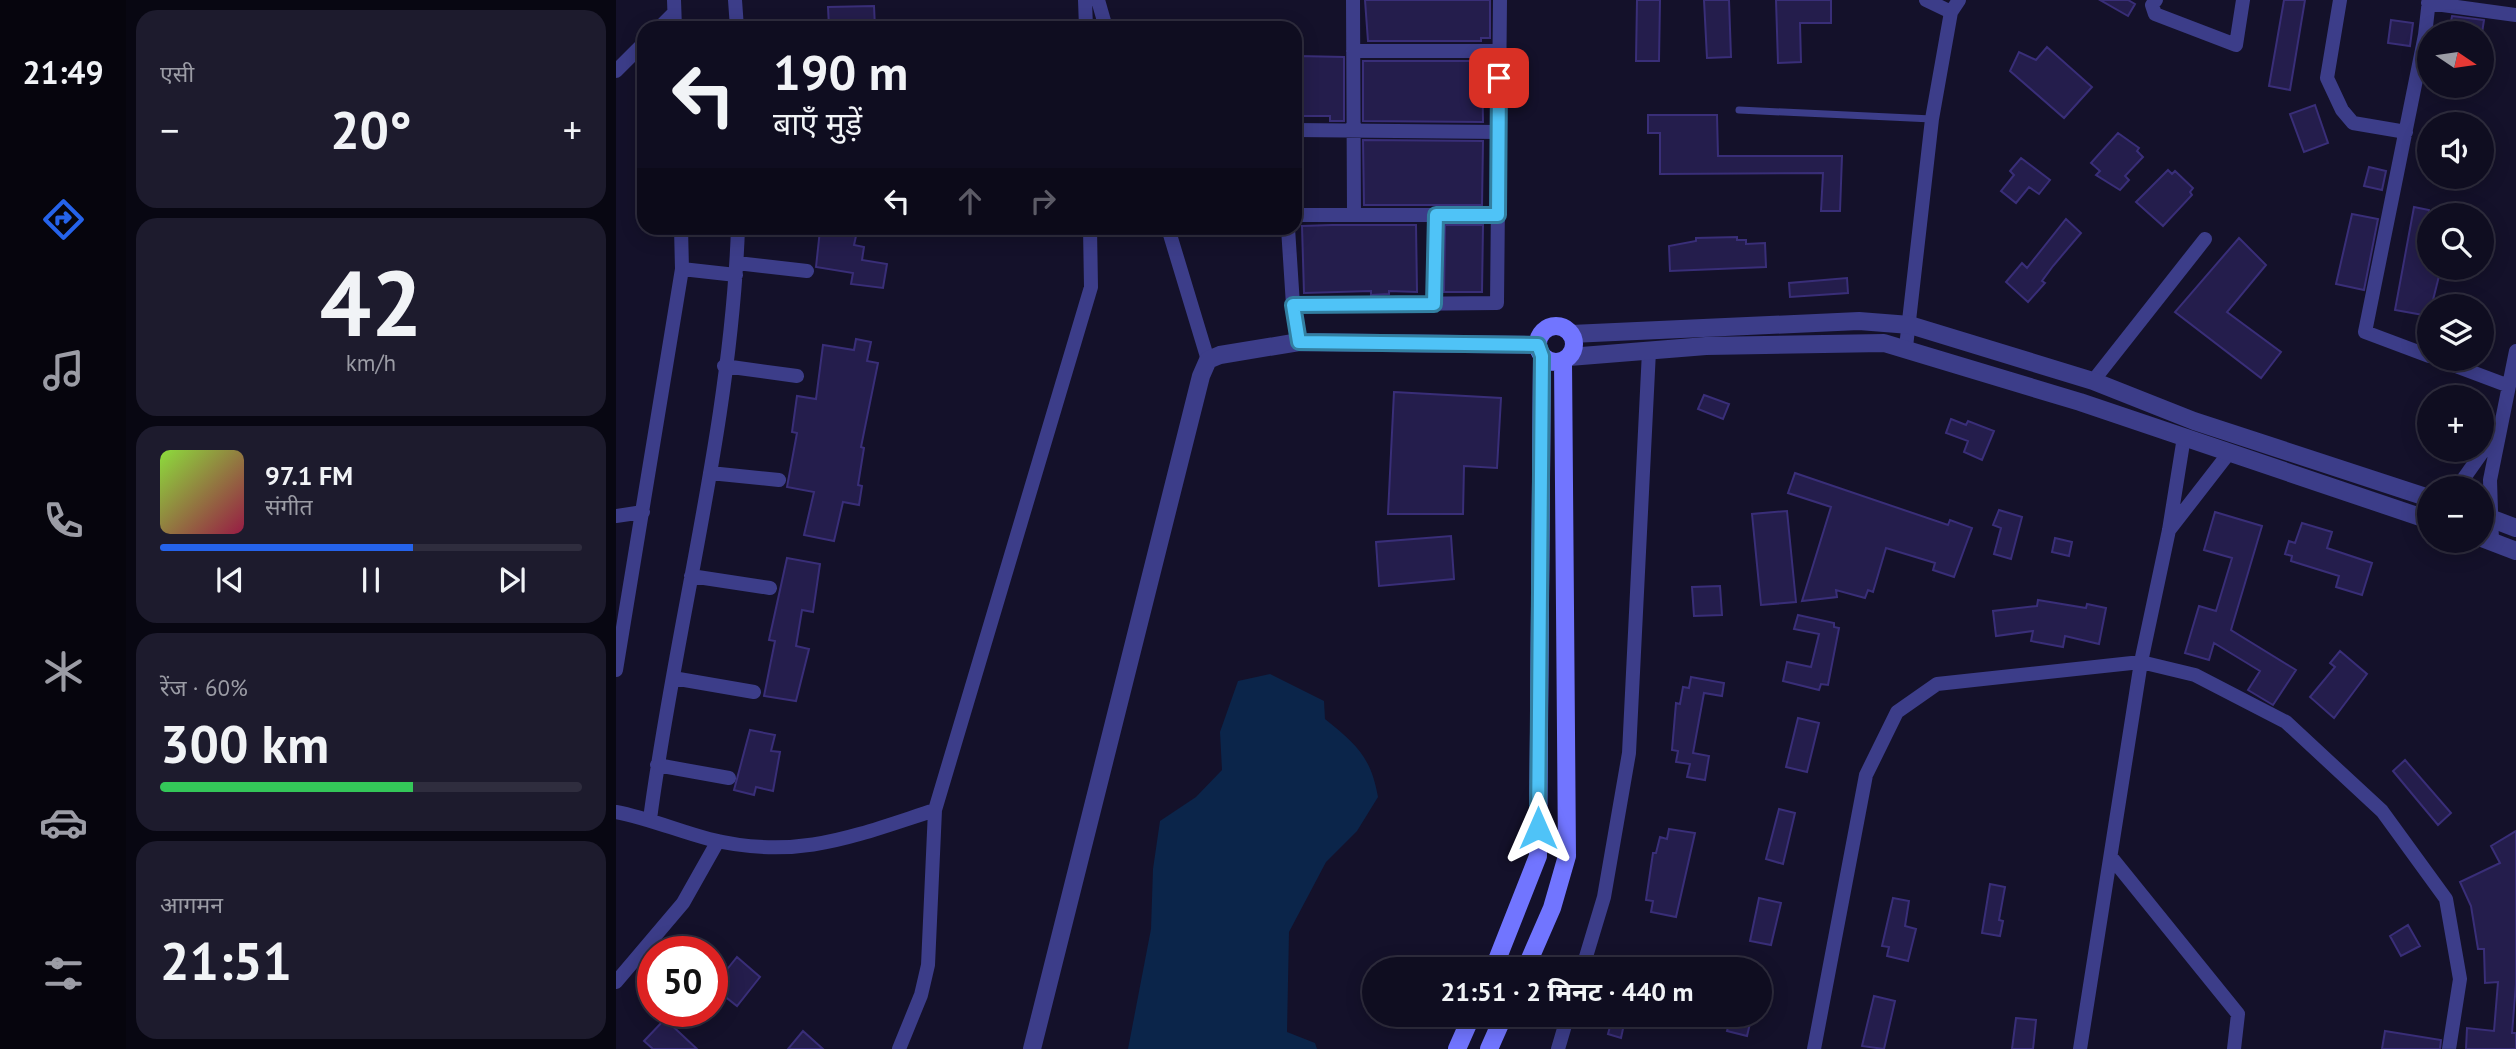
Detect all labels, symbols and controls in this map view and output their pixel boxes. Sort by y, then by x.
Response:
north arrow [2417,21,2494,98]
map controls [2417,21,2494,553]
text: 190 m [773,40,908,104]
pin [1469,48,1529,108]
icon: left [658,49,749,140]
text: 21:49 [22,51,104,93]
text: एसी [160,59,194,88]
icon: arrive [1480,59,1518,97]
text: 20° [330,96,412,163]
text: बाएँ मुड़ें [773,102,862,144]
text: − [160,105,179,154]
text: + [563,105,582,154]
button: sound [2417,112,2494,189]
icon: left [878,182,916,220]
icon: ahead [951,182,989,220]
icon: right [1024,182,1062,220]
icon: directions [39,195,88,244]
button: search [2417,203,2494,280]
text: 42 [319,243,423,361]
button: layers [2417,294,2494,371]
icon: music [39,346,88,395]
text: km/h [346,348,396,377]
button: + [2417,385,2494,462]
text: 97.1 FM [265,459,353,492]
button: − [2417,476,2494,553]
text: संगीत [265,492,313,521]
icon: phone [39,496,88,545]
icon: previous [211,561,249,599]
icon: pause [352,561,390,599]
icon: next [493,561,531,599]
icon: climate [39,647,88,696]
text: रेंज · 60% [160,673,248,702]
text: 300 km [160,710,329,777]
position arrow [1501,791,1575,865]
icon: car [39,798,88,847]
text: आगमन [160,890,223,919]
text: 21:51 [160,927,292,994]
speed limit sign: 50 [637,936,728,1027]
icon: filters [39,949,88,998]
text: 21:51 · 2 मिनट · 440 m [1440,975,1694,1008]

